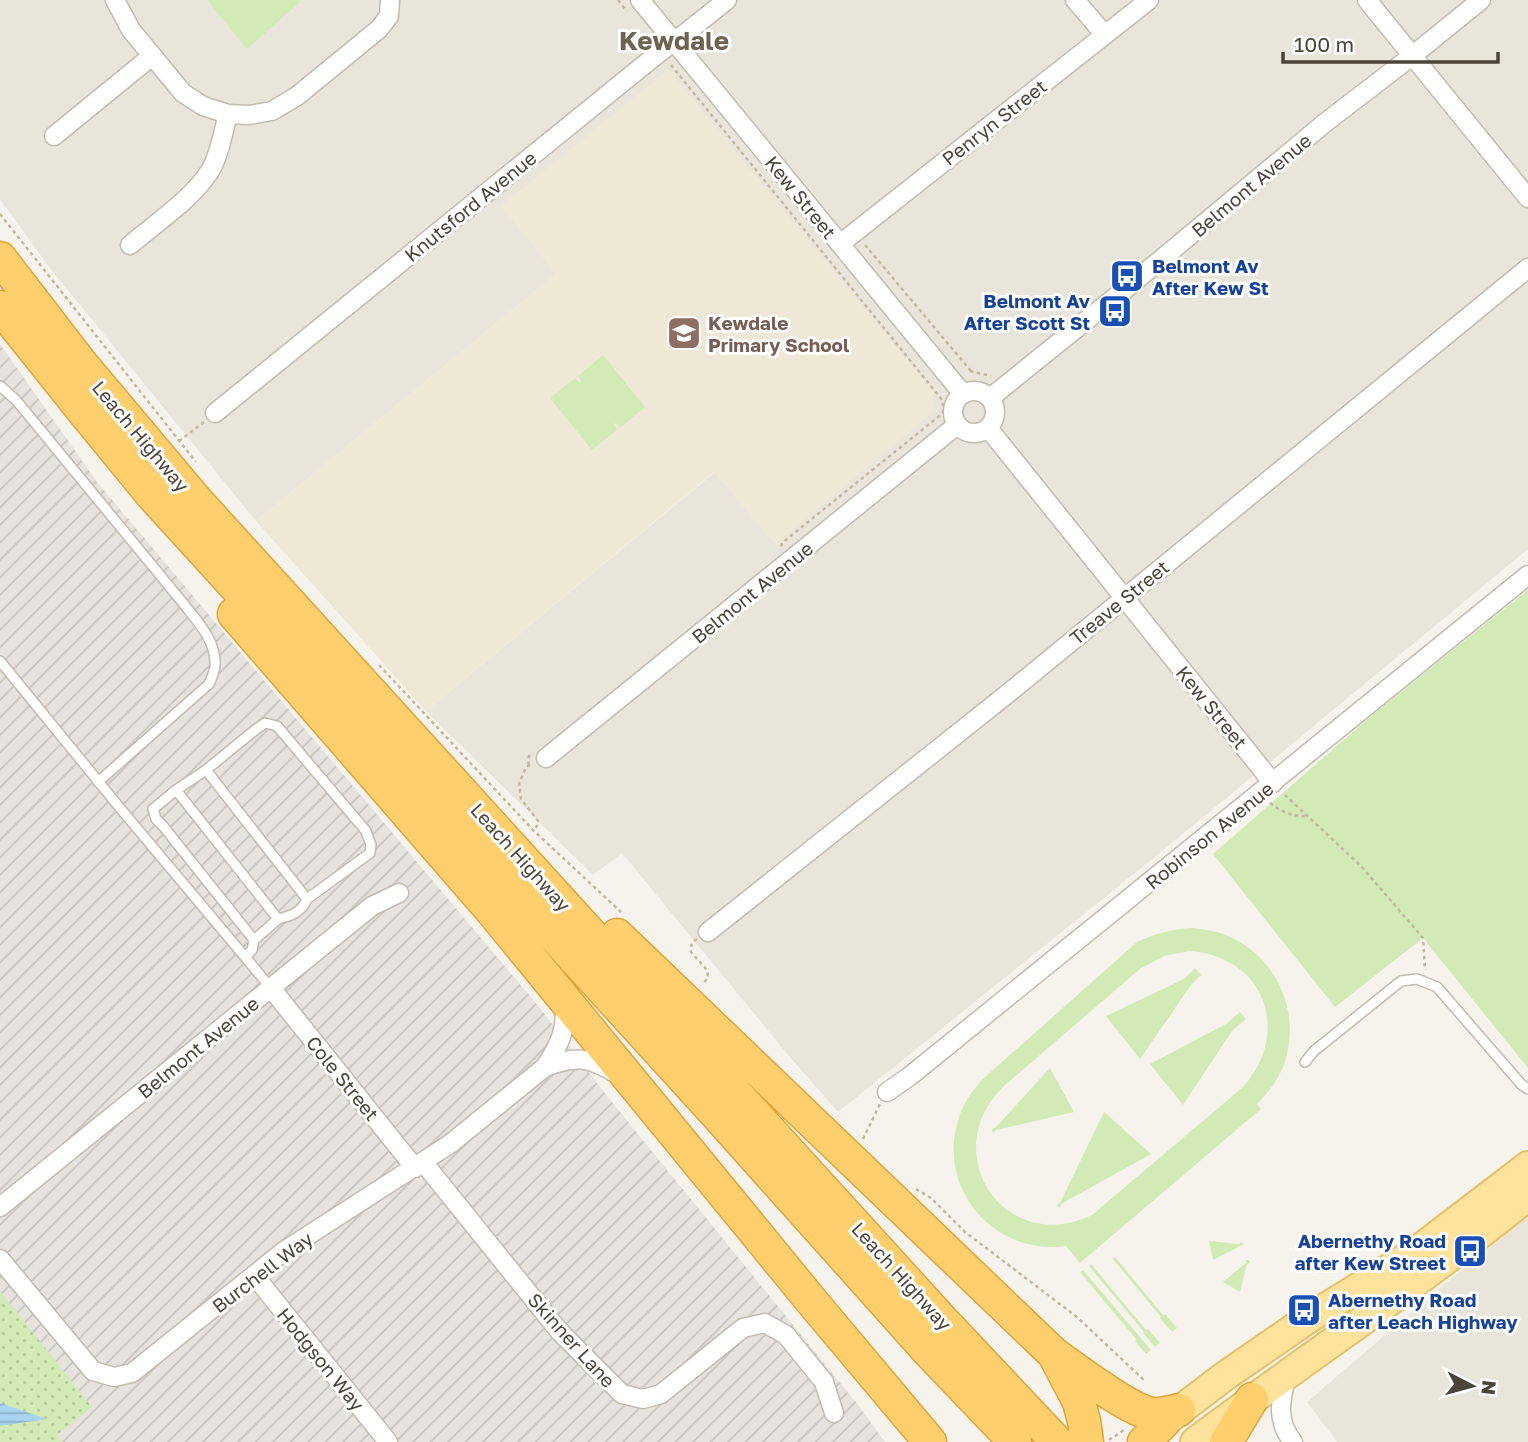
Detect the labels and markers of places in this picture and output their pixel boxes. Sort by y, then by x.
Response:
place label: Belmont Av After Kew St [1152,254,1269,299]
bus stop icon: Belmont Av After Kew St [1108,257,1146,295]
place label: Belmont Av After Scott St [964,289,1091,334]
bus stop icon: Belmont Av After Scott St [1096,292,1134,330]
place label: Kewdale Primary School [708,311,849,356]
school or university icon: Kewdale Primary School [665,314,703,352]
place label: Abernethy Road after Kew Street [1294,1229,1446,1274]
bus stop icon: Abernethy Road after Kew Street [1451,1232,1489,1270]
place label: Abernethy Road after Leach Highway [1328,1288,1518,1333]
bus stop icon: Abernethy Road after Leach Highway [1285,1291,1323,1329]

